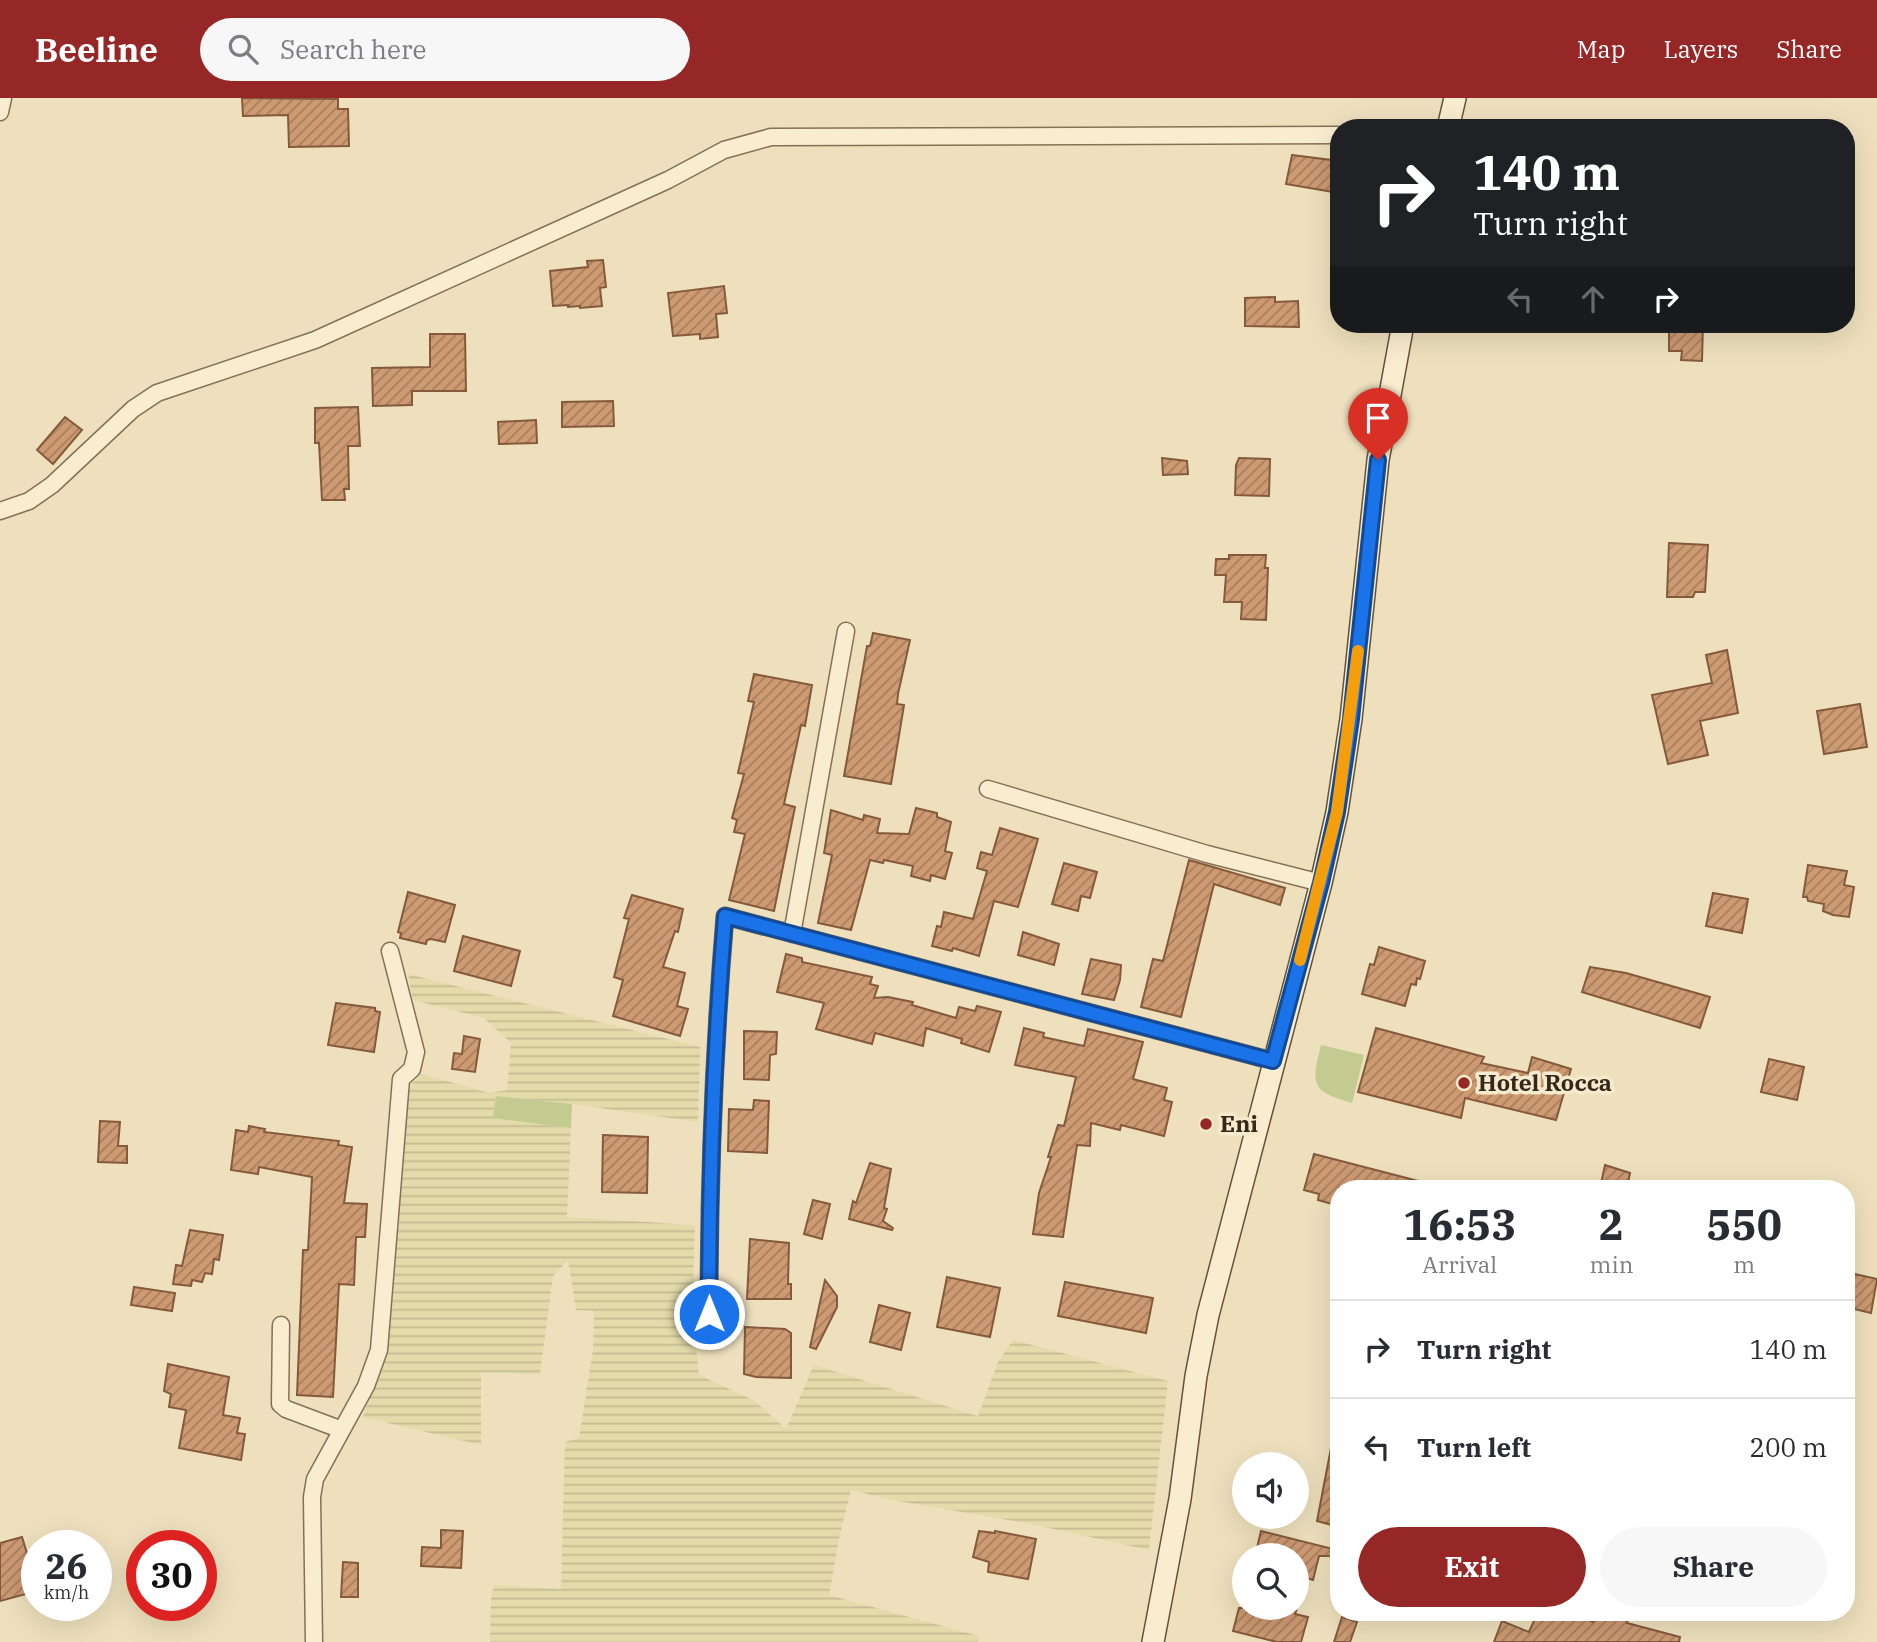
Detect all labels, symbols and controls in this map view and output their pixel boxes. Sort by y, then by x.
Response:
search box [200,18,690,81]
text: Beeline [35,28,158,71]
icon: search [224,30,262,68]
text: Search here [280,32,426,66]
text: Map [1577,33,1625,65]
text: Layers [1663,33,1738,65]
text: Share [1776,33,1842,65]
text: 140 m [1473,140,1620,203]
icon: right [1358,147,1449,238]
text: Turn right [1473,202,1628,244]
icon: left [1501,280,1539,318]
icon: ahead [1574,280,1612,318]
icon: right [1647,280,1685,318]
pin [1348,388,1408,460]
icon: arrive [1359,399,1397,437]
place label: Hotel Rocca [1478,1067,1612,1097]
marker: Hotel Rocca [1456,1075,1472,1091]
place label: Eni [1220,1108,1258,1138]
marker: Eni [1198,1116,1214,1132]
text: 16:53 [1403,1197,1517,1252]
text: 2 [1599,1197,1624,1252]
text: 550 [1706,1197,1782,1252]
text: Arrival [1422,1249,1497,1279]
text: min [1590,1249,1633,1279]
text: m [1733,1249,1755,1279]
position arrow [672,1277,746,1351]
icon: right [1358,1330,1396,1368]
text: Turn right [1417,1332,1551,1366]
text: 140 m [1749,1332,1827,1366]
icon: left [1358,1428,1396,1466]
text: Turn left [1417,1430,1531,1464]
text: 200 m [1749,1430,1827,1464]
map controls [1232,1452,1309,1620]
button: sound [1232,1452,1309,1529]
button: Exit [1358,1527,1586,1607]
button: Share [1600,1527,1827,1607]
speed limit sign: 30 [126,1530,217,1621]
text: 26 [45,1543,88,1589]
button: search [1232,1543,1309,1620]
text: km/h [44,1581,89,1604]

